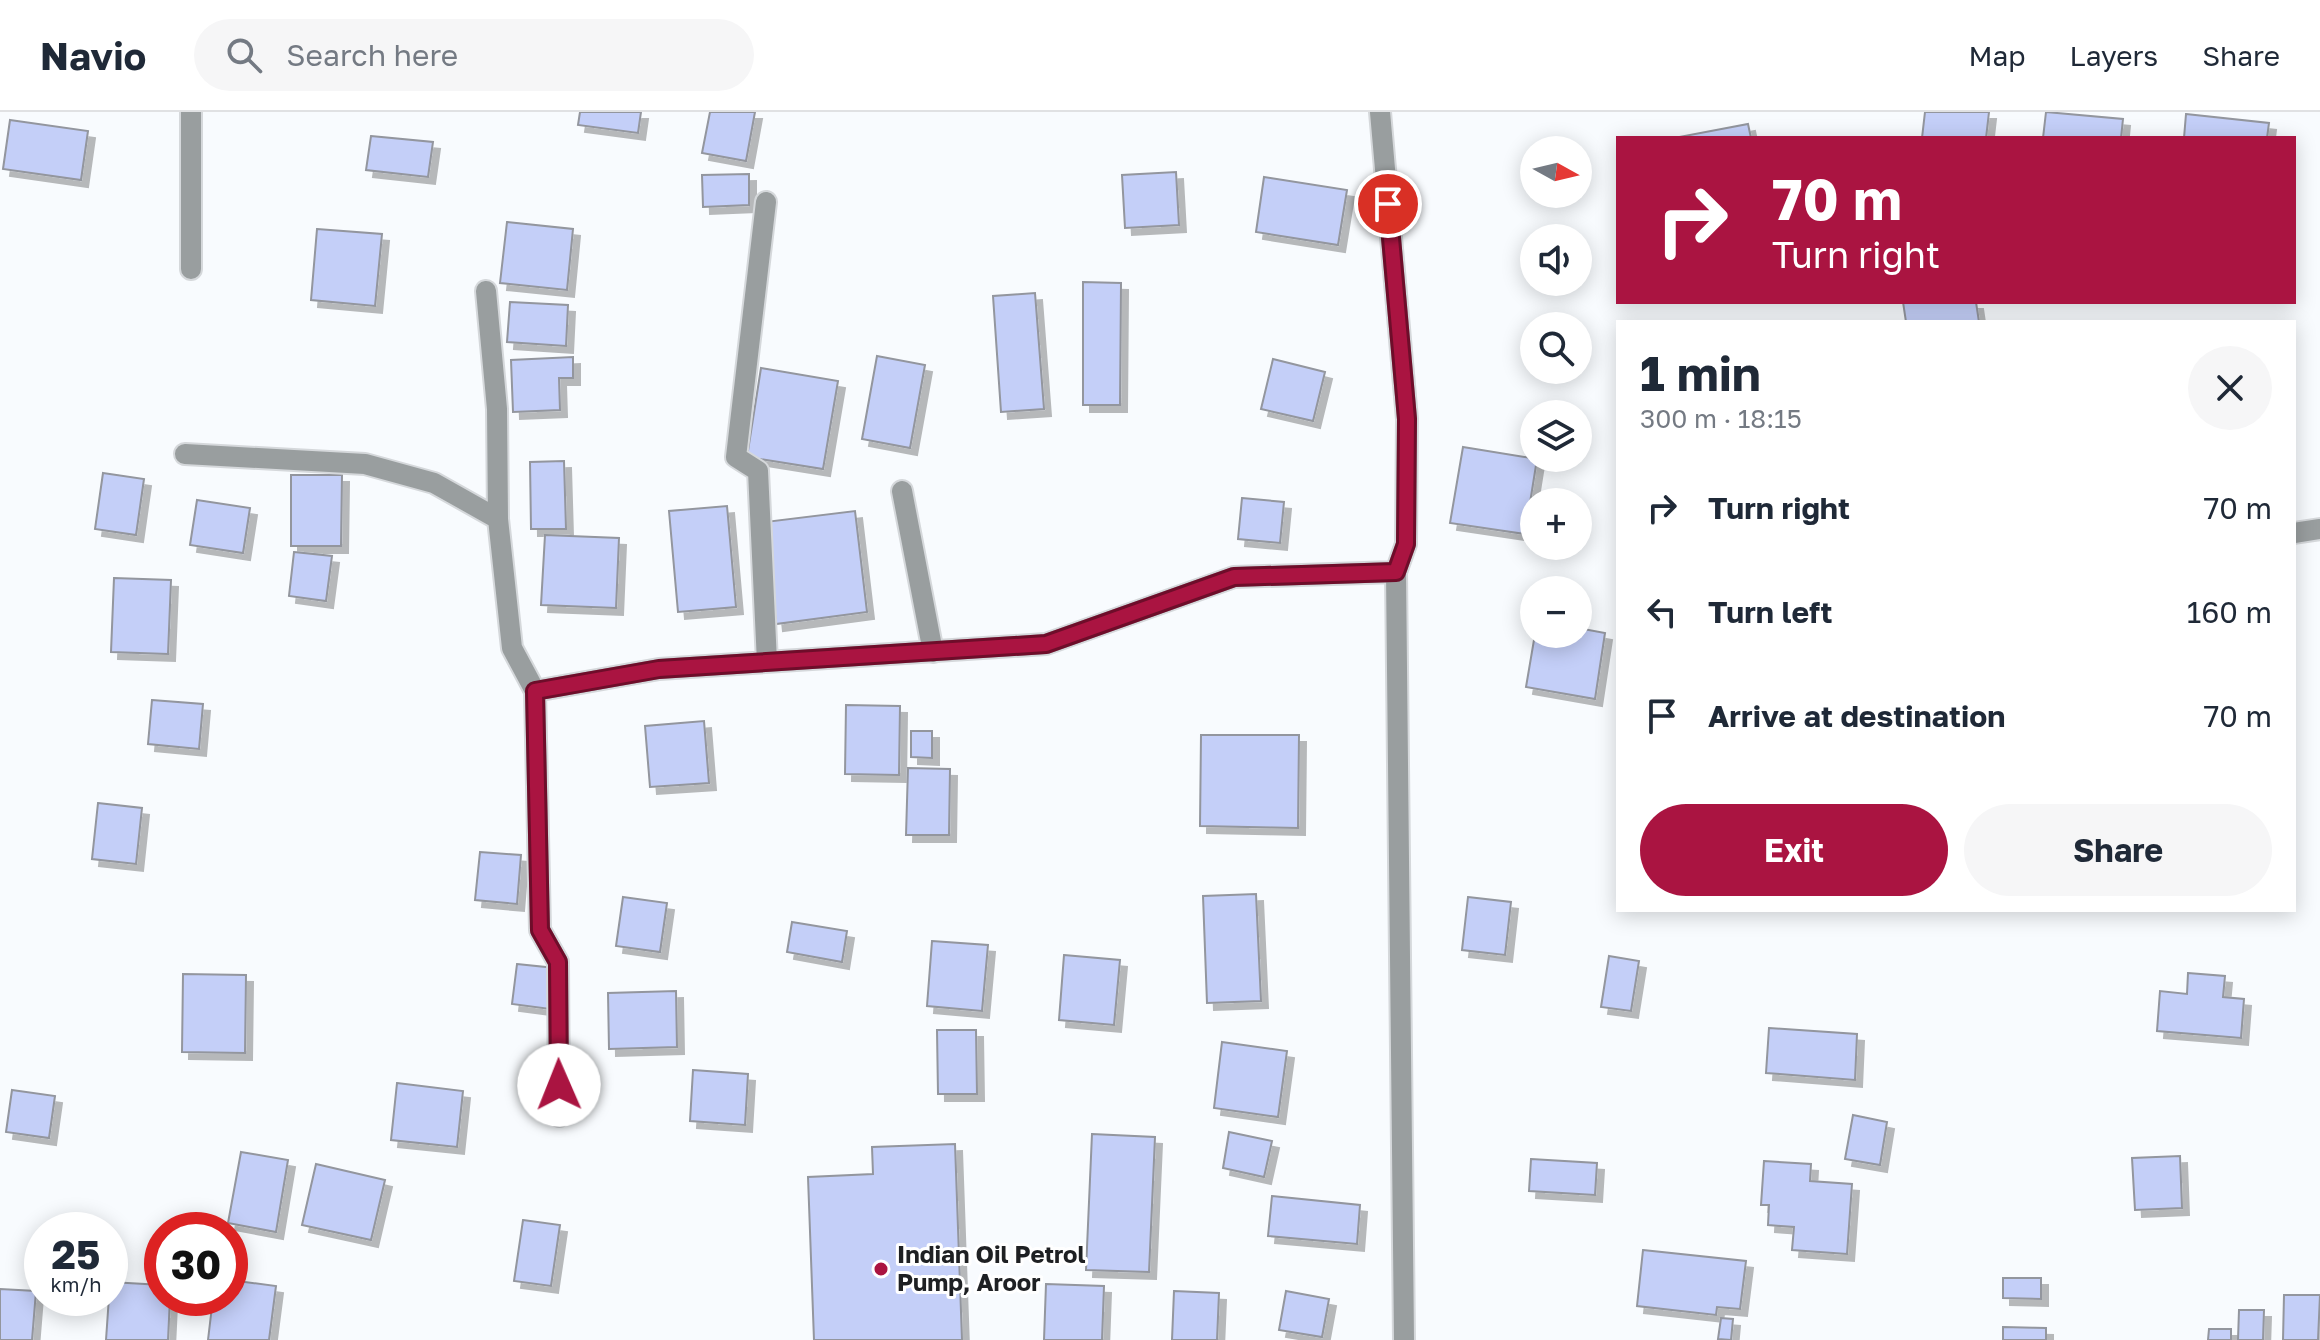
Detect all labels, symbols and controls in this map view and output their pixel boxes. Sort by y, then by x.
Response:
search box [194,19,754,91]
text: Navio [40,33,146,78]
icon: search [222,33,266,77]
text: Search here [286,37,458,73]
text: Map [1968,39,2026,72]
text: Layers [2070,39,2158,72]
text: Share [2202,39,2280,72]
north arrow [1520,136,1592,208]
map controls [1520,136,1592,648]
text: 70 m [1772,165,1902,232]
icon: right [1640,168,1744,272]
pin [1354,170,1422,238]
icon: arrive [1366,182,1410,226]
button: sound [1520,224,1592,296]
text: Turn right [1772,233,1940,276]
button: search [1520,312,1592,384]
text: 1 min [1640,344,1761,402]
button: close [2188,346,2272,430]
button: layers [1520,400,1592,472]
text: 300 m · 18:15 [1640,403,1802,434]
icon: right [1640,486,1684,530]
button: + [1520,488,1592,560]
text: Turn right [1708,490,1850,526]
text: 70 m [2203,490,2272,526]
button: − [1520,576,1592,648]
icon: left [1640,590,1684,634]
text: Turn left [1708,594,1833,630]
text: 160 m [2187,594,2272,630]
icon: arrive [1640,694,1684,738]
text: Arrive at destination [1708,698,2005,734]
text: 70 m [2203,698,2272,734]
button: Exit [1640,804,1948,896]
button: Share [1964,804,2272,896]
position arrow [517,1043,601,1127]
speed limit sign: 30 [144,1212,248,1316]
text: 25 [52,1230,100,1278]
place label: Indian Oil Petrol Pump, Aroor [897,1239,1086,1296]
marker: Indian Oil Petrol Pump, Aroor [872,1260,890,1278]
text: km/h [51,1272,101,1296]

